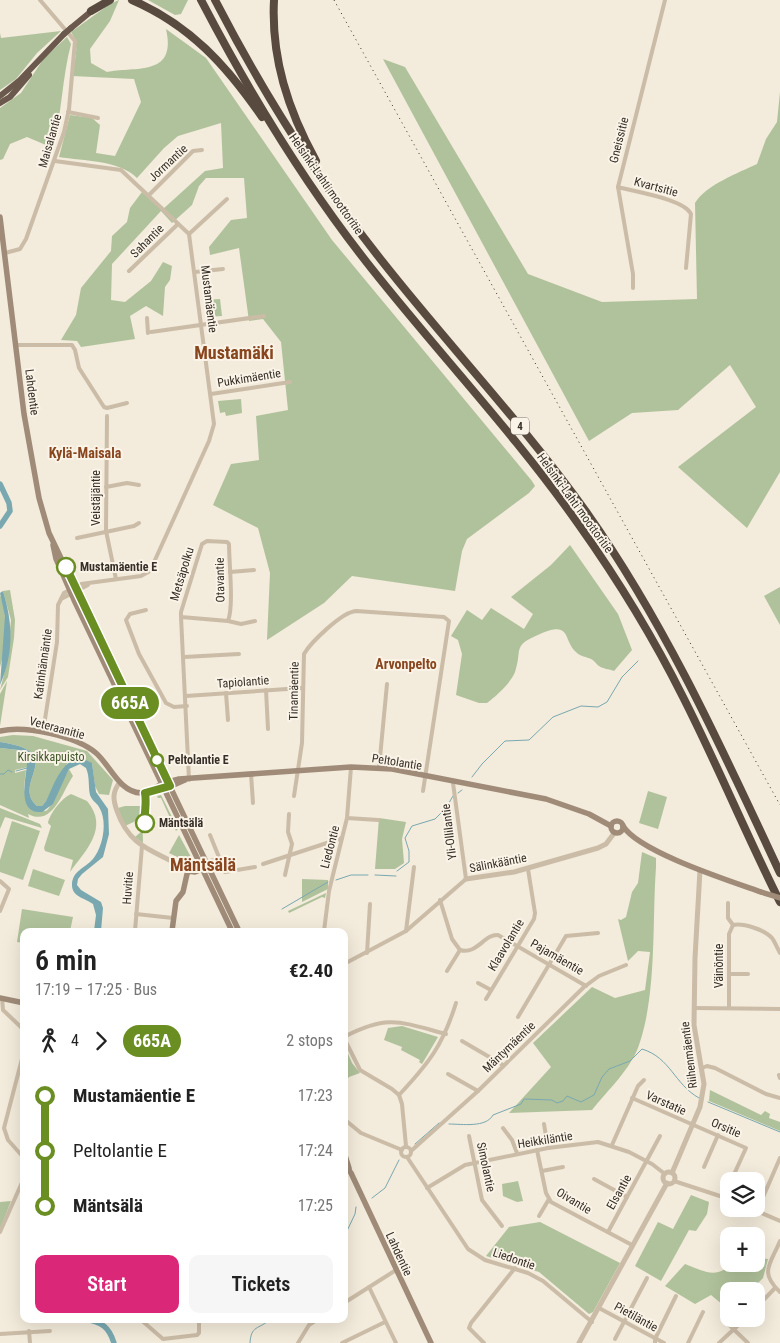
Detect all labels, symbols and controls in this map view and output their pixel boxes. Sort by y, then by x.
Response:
street label: Maisalantie [36,112,64,169]
street label: Gneissitie [607,115,632,164]
street label: Helsinki-Lahti moottoritie [286,131,366,237]
street label: Jormantie [146,141,191,184]
street label: Kvartsitie [633,174,680,200]
street label: Sahantie [127,221,167,261]
street label: Mustamäentie [198,265,220,334]
district label: Mustamäki [194,342,274,363]
street label: Pukkimäentie [216,366,282,390]
street label: Lahdentie [22,368,42,416]
road number: 4 [511,418,529,434]
district label: Kylä-Maisala [49,445,122,461]
street label: Helsinki-Lahti moottoritie [534,450,616,556]
street label: Veistäjäntie [89,470,103,526]
street label: Metsäpolku [167,545,197,603]
marker: Mustamäentie E [56,557,76,577]
street label: Otavantie [213,557,227,603]
place label: Mustamäentie E [80,560,157,574]
street label: Katinhännäntie [31,627,55,700]
district label: Arvonpelto [375,656,437,672]
street label: Tinamäentie [286,661,302,720]
street label: Tapiolantie [216,673,270,691]
line badge: 665A [95,687,165,719]
text: 665A [111,692,149,713]
street label: Veteraanitie [28,714,87,742]
park label: Kirsikkapuisto [17,750,85,764]
street label: Peltolantie [371,751,423,773]
marker: Peltolantie E [150,753,164,767]
place label: Peltolantie E [168,753,229,767]
street label: Yli-Ollilantie [439,803,459,861]
marker: Mäntsälä [135,813,155,833]
place label: Mäntsälä [159,816,203,830]
street label: Liedontie [318,824,343,870]
street label: Sälinkääntie [468,851,528,875]
district label: Mäntsälä [170,854,236,875]
street label: Huvitie [120,871,136,905]
street label: Klaavolantie [485,916,527,973]
street label: Pajamäentie [528,936,586,978]
street label: Väinöntie [712,943,726,988]
text: 6 min [35,944,97,977]
text: €2.40 [289,959,333,982]
text: 17:19 – 17:25 · Bus [35,980,157,999]
street label: Mäntymäentie [480,1018,538,1075]
street label: Riihenmäentie [678,1020,700,1089]
icon: walk [35,1027,63,1055]
icon: forward [87,1027,115,1055]
text: 665A [133,1030,171,1051]
text: 4 [71,1031,79,1050]
text: 2 stops [286,1031,333,1050]
text: Mustamäentie E [73,1084,195,1107]
text: 17:23 [298,1086,333,1105]
street label: Varstatie [644,1088,689,1118]
street label: Orsitie [709,1115,743,1141]
street label: Heikkiläntie [516,1129,574,1151]
text: Peltolantie E [73,1139,167,1162]
text: 17:24 [298,1141,333,1160]
street label: Simolantie [474,1141,498,1193]
street label: Elsantie [604,1172,634,1212]
map controls [720,1172,765,1327]
button: layers [720,1172,765,1217]
street label: Oivantie [554,1185,594,1217]
text: Mäntsälä [73,1194,143,1217]
text: 17:25 [298,1196,333,1215]
button: + [720,1227,765,1272]
street label: Lahdentie [383,1230,415,1278]
street label: Liedontie [491,1245,537,1273]
button: Start [35,1255,179,1313]
button: Tickets [189,1255,333,1313]
button: − [720,1282,765,1327]
street label: Pietiläntie [612,1299,661,1335]

